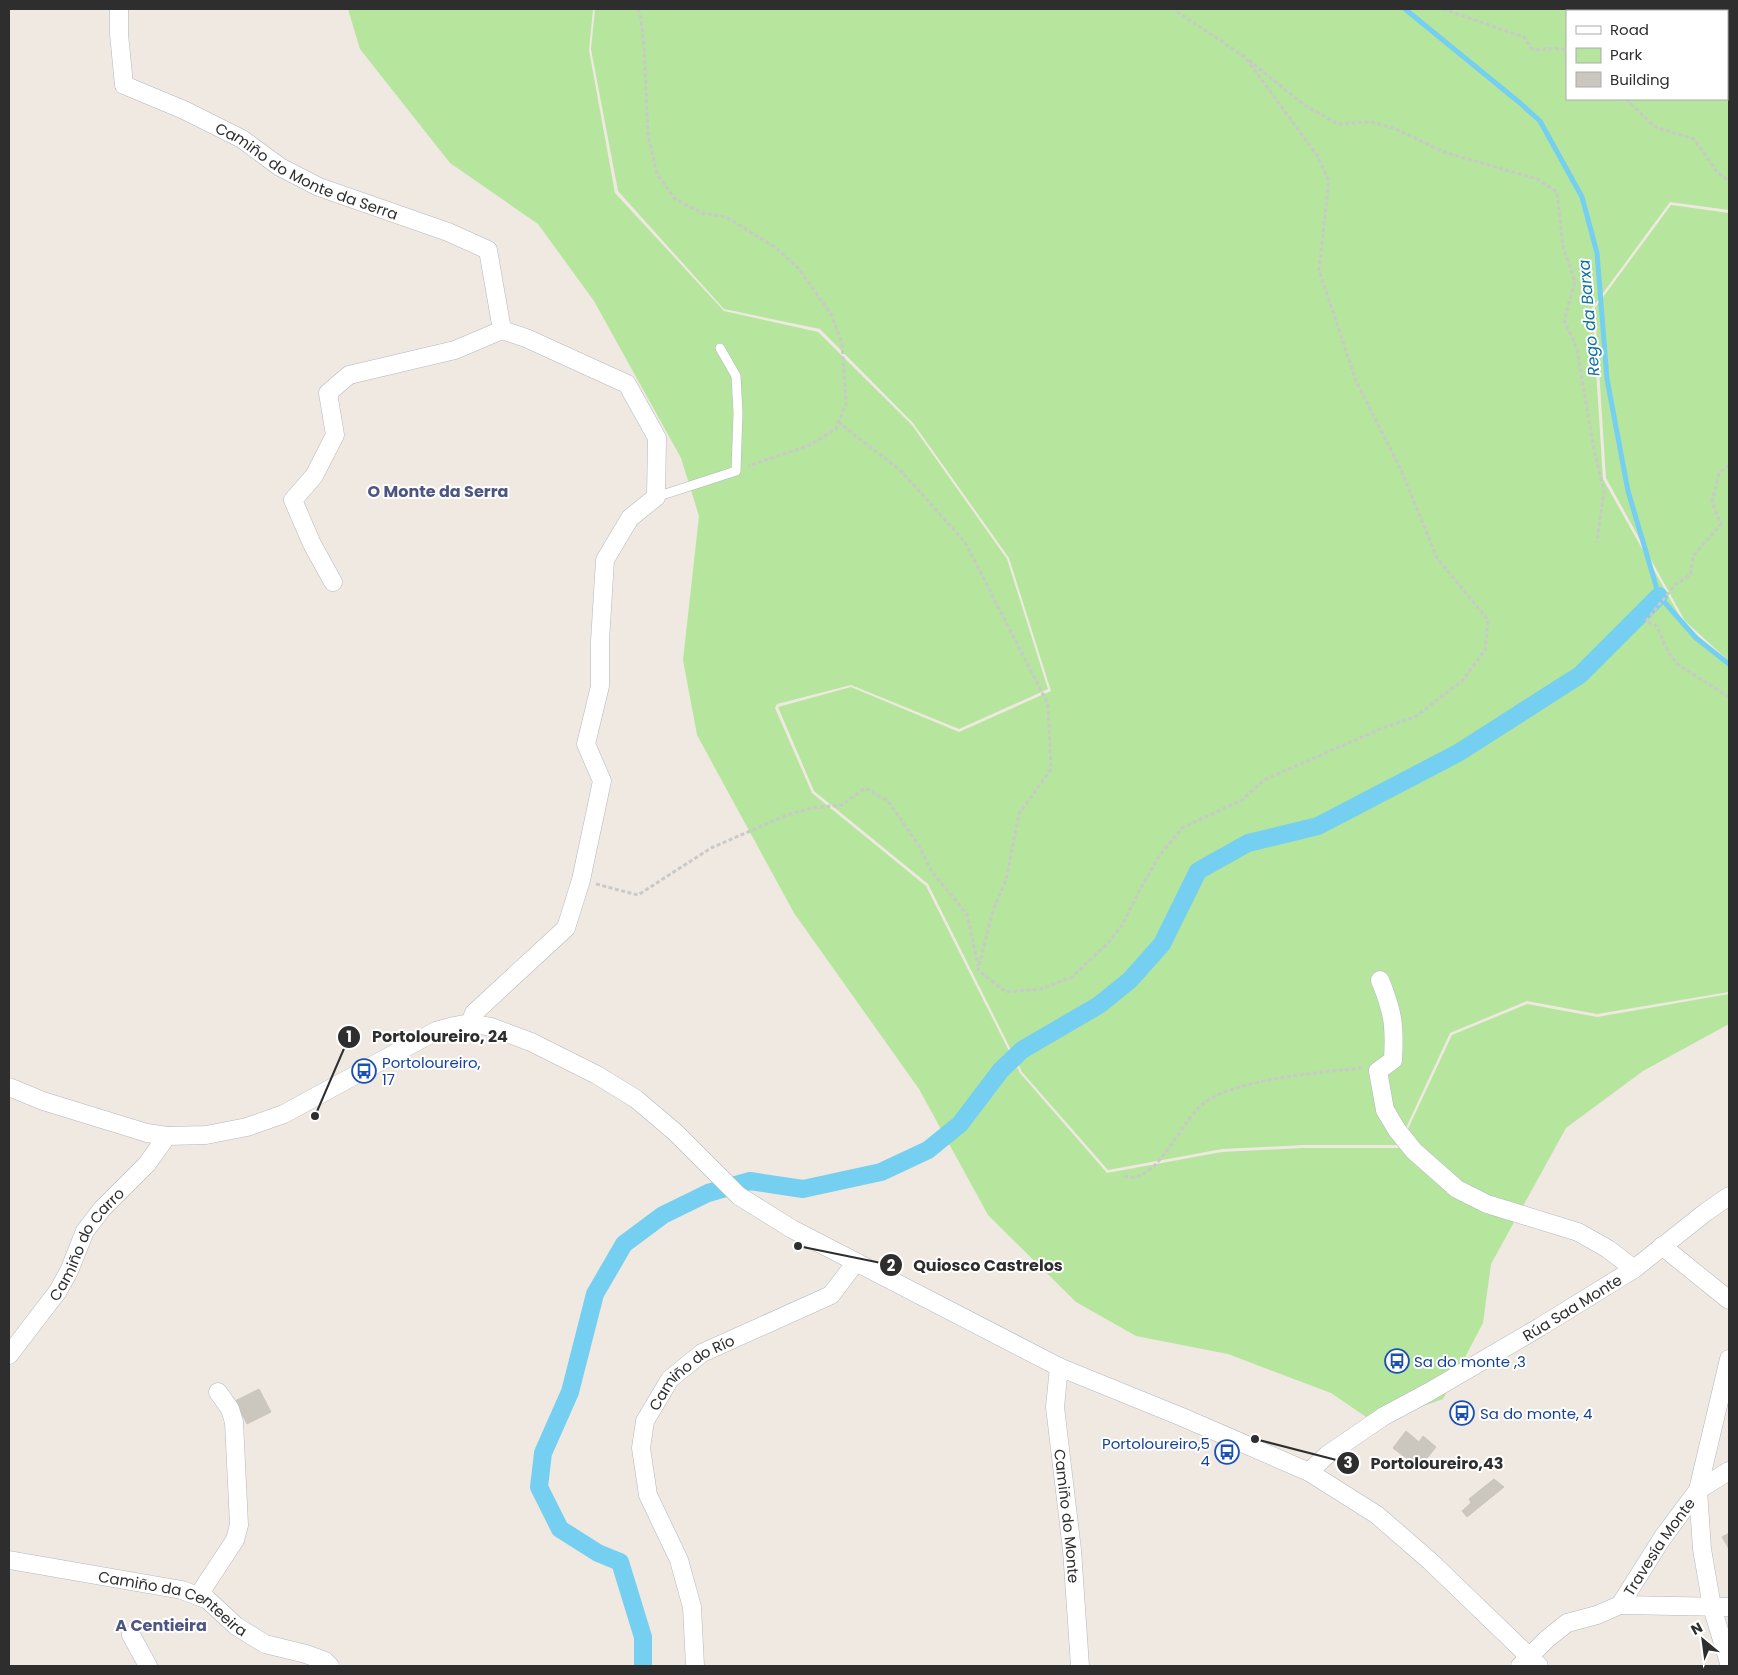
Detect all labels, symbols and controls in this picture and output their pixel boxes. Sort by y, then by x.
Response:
legend [1566,10,1728,100]
text: Road [1610,19,1649,40]
text: Park [1610,44,1642,65]
text: Building [1610,69,1670,90]
street label: Camiño do Monte da Serra [212,117,401,224]
water label: Rego da Barxa [1572,259,1606,377]
district label: O Monte da Serra [368,480,508,503]
callout: Portoloureiro, 24 [337,1021,517,1052]
text: Portoloureiro, 24 [372,1025,508,1048]
text: 1 [346,1026,352,1047]
place label: Portoloureiro, 17 [382,1052,481,1090]
bus stop icon: Portoloureiro, 17 [351,1058,377,1084]
street label: Camiño do Carro [44,1183,128,1305]
callout: Quiosco Castrelos [878,1250,1073,1281]
text: Quiosco Castrelos [913,1254,1063,1277]
text: 2 [887,1255,896,1276]
street label: Rúa Saa Monte [1518,1269,1626,1346]
street label: Camiño do Río [643,1329,738,1414]
bus stop icon: Sa do monte ,3 [1384,1348,1410,1374]
place label: Sa do monte ,3 [1414,1351,1526,1372]
bus stop icon: Sa do monte, 4 [1449,1400,1475,1426]
place label: Sa do monte, 4 [1480,1403,1593,1424]
place label: Portoloureiro,5 4 [1102,1433,1210,1471]
bus stop icon: Portoloureiro,5 4 [1214,1439,1240,1465]
street label: Camiño do Monte [1050,1448,1085,1584]
callout: Portoloureiro,43 [1335,1448,1513,1479]
text: 3 [1343,1452,1353,1473]
text: Portoloureiro,43 [1371,1452,1503,1475]
street label: Travesía Monte [1618,1493,1699,1600]
street label: Camiño da Centeeira [97,1565,251,1641]
district label: A Centieira [115,1614,207,1637]
north arrow [1678,1615,1728,1665]
text: N [1687,1617,1706,1640]

